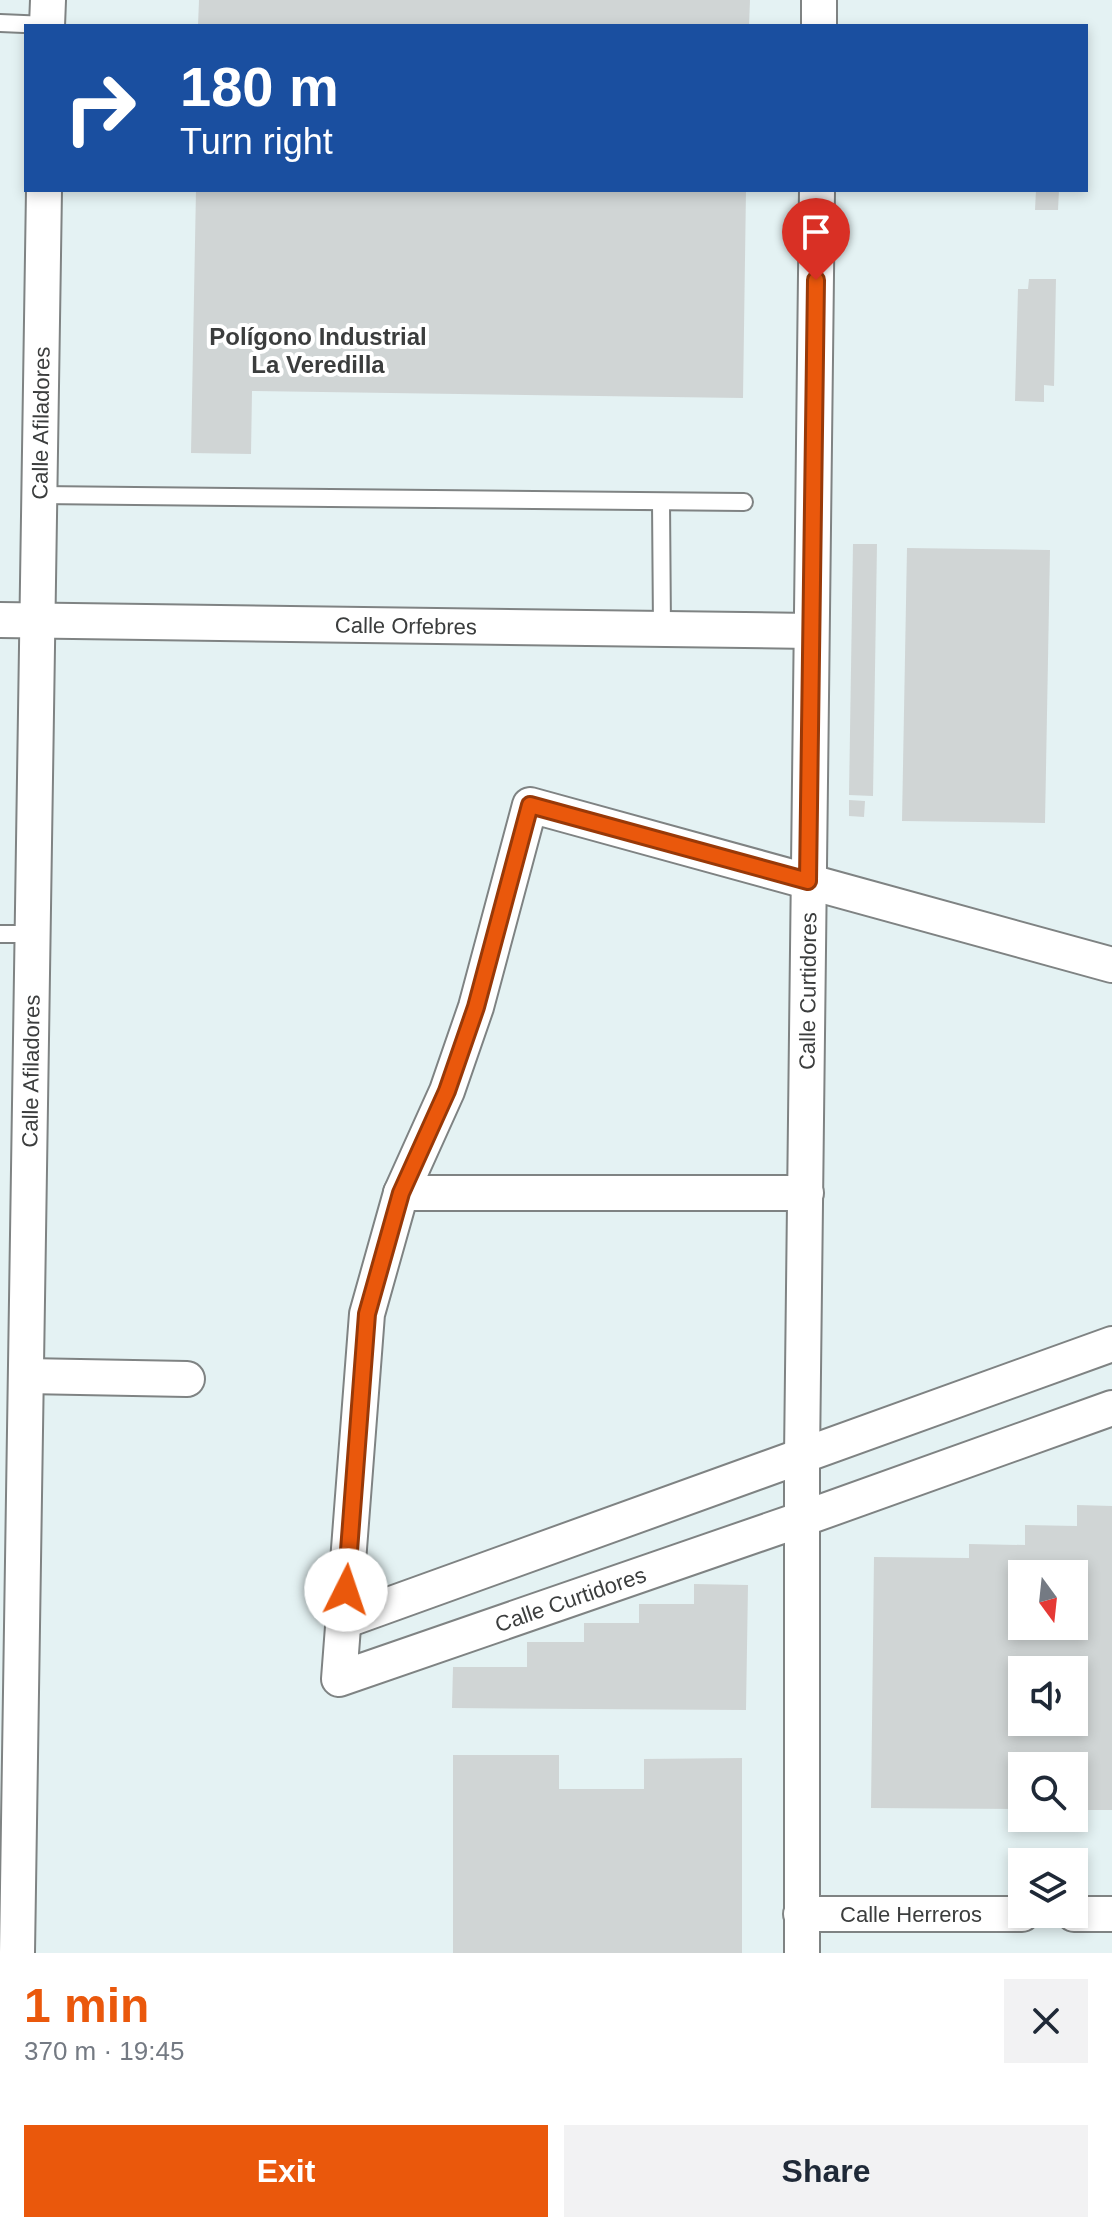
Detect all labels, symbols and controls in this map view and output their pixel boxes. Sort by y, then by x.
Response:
text: 180 m [180,55,339,118]
icon: right [48,56,152,160]
text: Turn right [180,121,333,162]
pin [782,198,850,280]
icon: arrive [794,210,838,254]
district label: Polígono Industrial La Veredilla [209,323,427,378]
street label: Calle Afiladores [27,347,55,500]
street label: Calle Orfebres [335,613,477,639]
street label: Calle Curtidores [795,912,821,1070]
street label: Calle Afiladores [17,994,45,1148]
position arrow [304,1548,388,1632]
north arrow [1008,1560,1088,1640]
map controls [1008,1560,1088,1928]
street label: Calle Curtidores [492,1562,649,1637]
button: sound [1008,1656,1088,1736]
button: search [1008,1752,1088,1832]
button: layers [1008,1848,1088,1928]
street label: Calle Herreros [840,1902,982,1927]
text: 1 min [24,1979,149,2032]
button: close [1004,1979,1088,2063]
text: 370 m · 19:45 [24,2036,184,2066]
button: Exit [24,2125,548,2217]
button: Share [564,2125,1088,2217]

